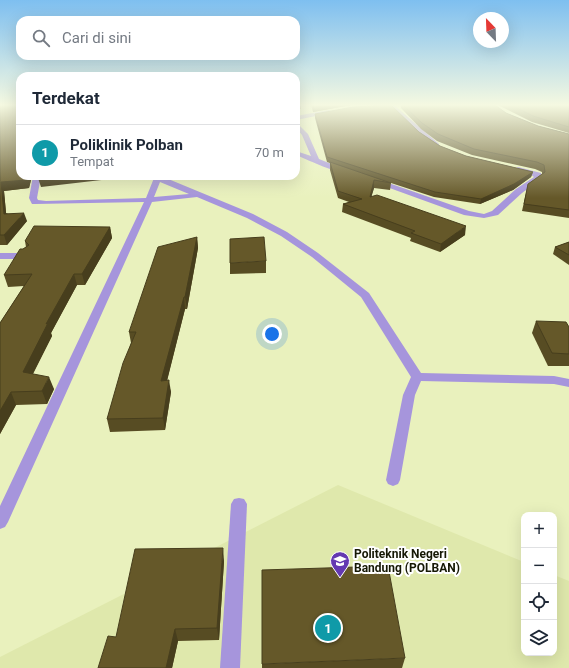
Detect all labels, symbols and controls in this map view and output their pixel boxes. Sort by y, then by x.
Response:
north arrow [473,12,509,48]
search box [16,16,300,60]
icon: search [30,27,52,49]
text: Cari di sini [62,29,132,47]
text: Terdekat [32,88,100,108]
text: Poliklinik Polban [70,136,183,154]
text: 1 [41,145,49,160]
text: 70 m [255,145,284,160]
text: Tempat [70,154,114,169]
your location [262,324,282,344]
map controls [521,512,557,656]
button: + [521,512,557,548]
place label: Politeknik Negeri Bandung (POLBAN) [354,547,460,575]
button: − [521,548,557,584]
school or university icon: Politeknik Negeri Bandung (POLBAN) [329,550,351,578]
button: locate [521,584,557,620]
pin: 1 [315,613,341,643]
button: layers [521,620,557,656]

